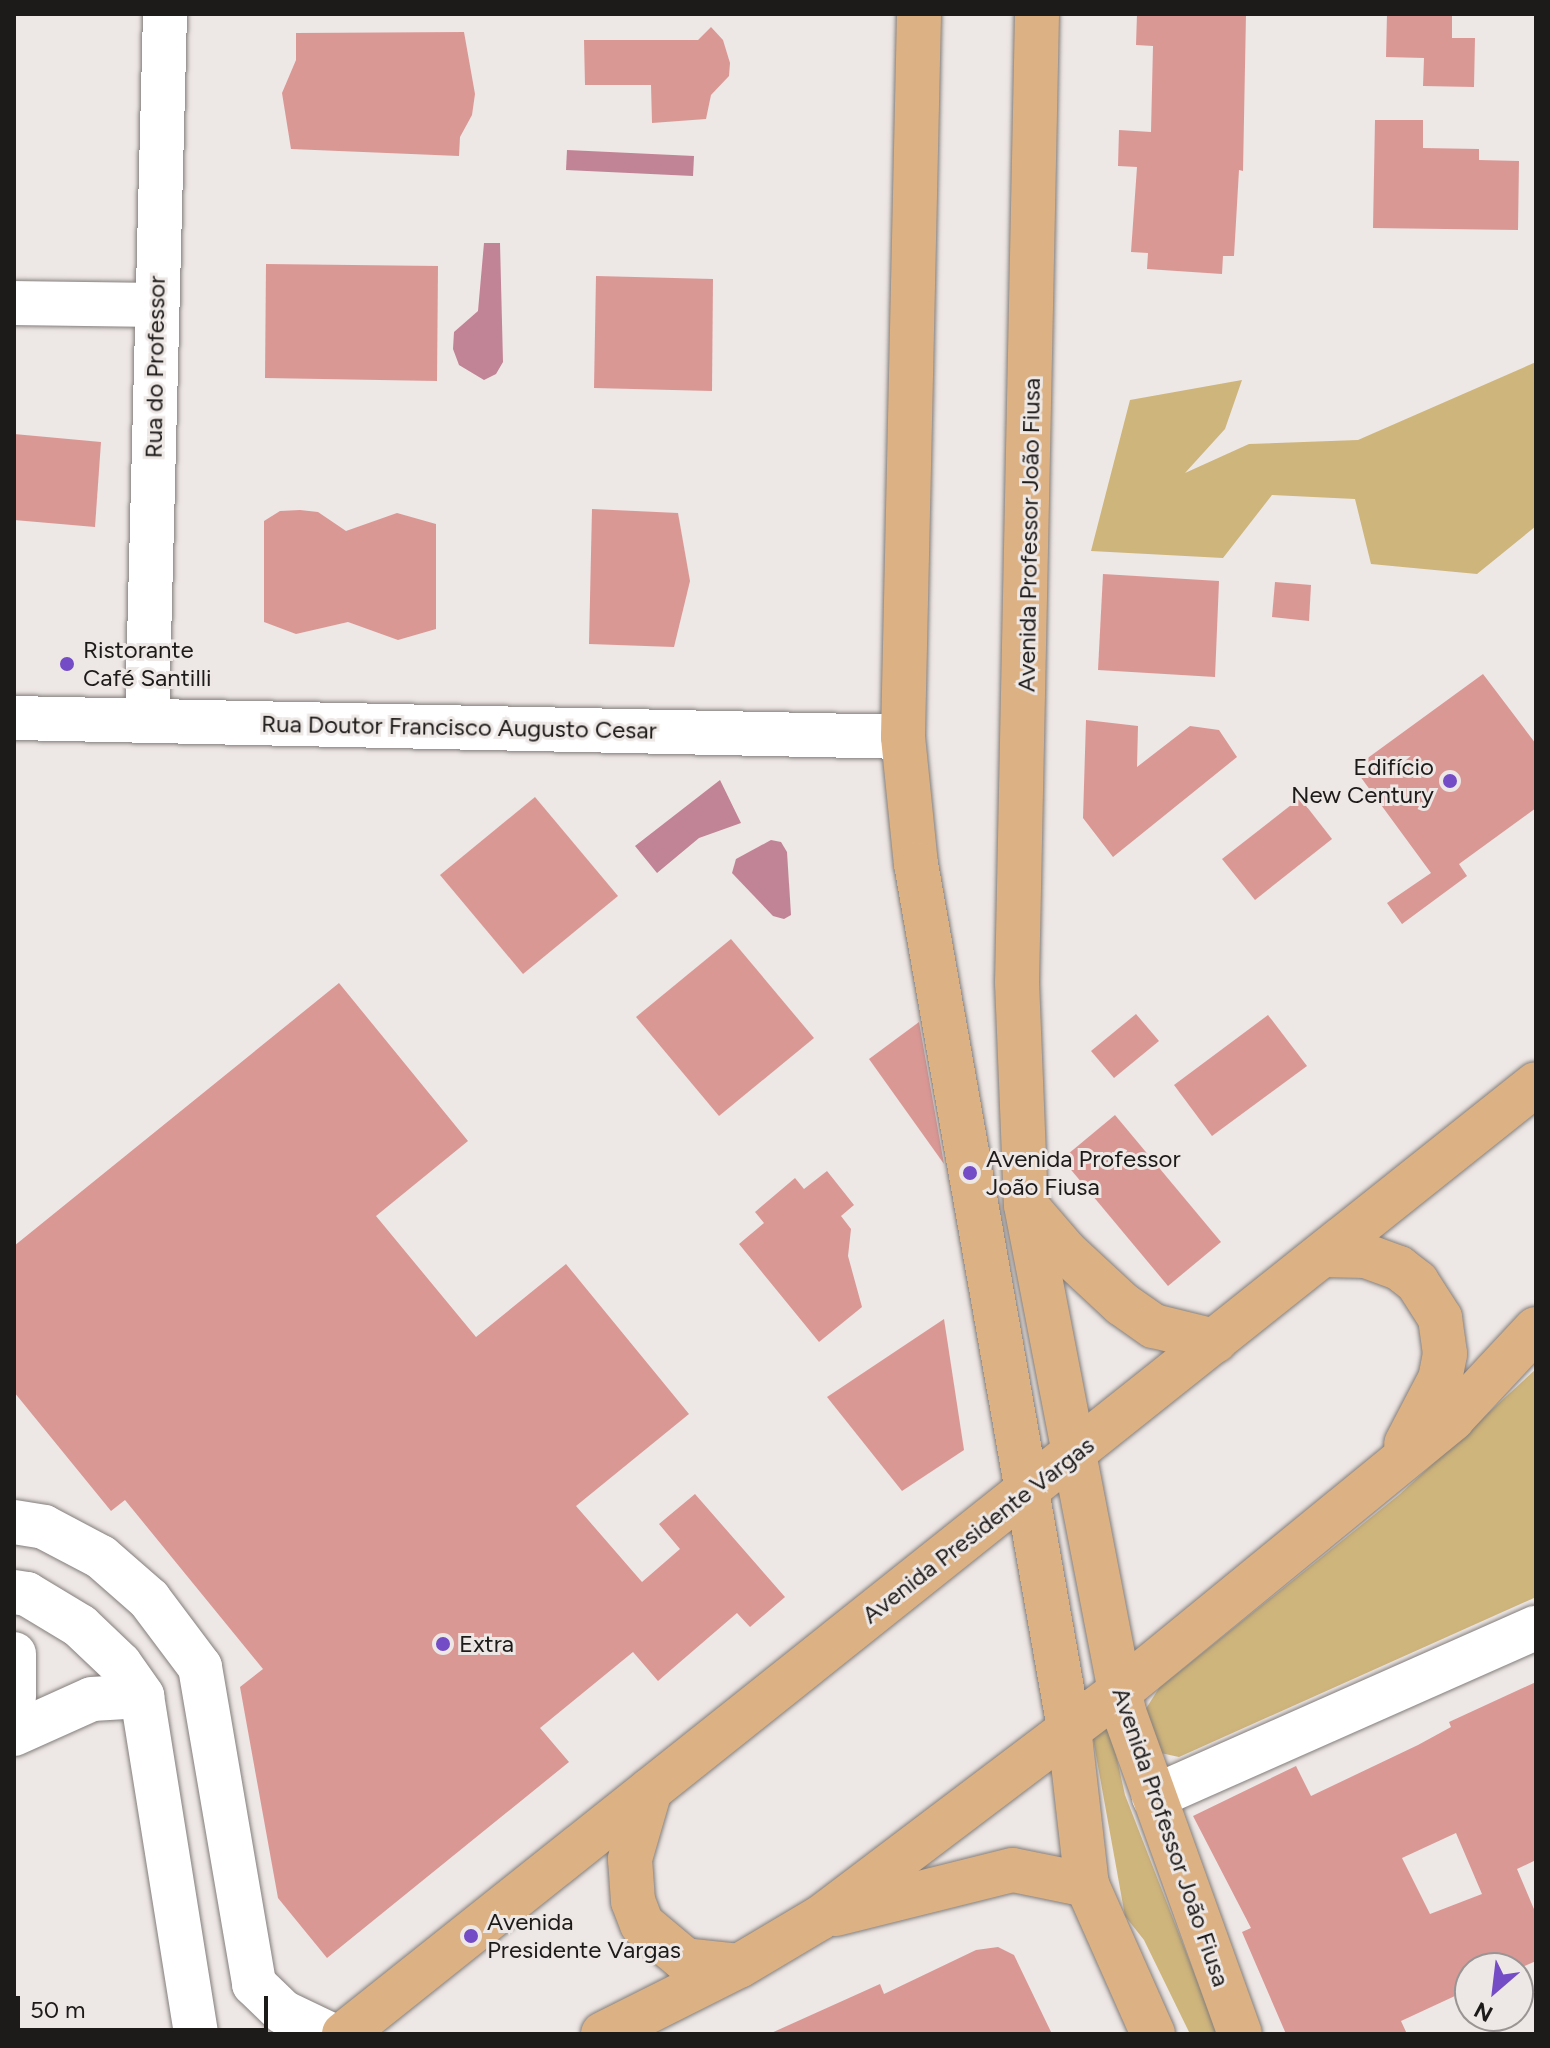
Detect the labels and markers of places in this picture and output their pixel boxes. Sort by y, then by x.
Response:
place label: Ristorante Café Santilli [83,636,212,692]
marker: Ristorante Café Santilli [58,655,76,673]
place label: Edifício New Century [1291,753,1434,809]
marker: Edifício New Century [1441,772,1459,790]
place label: Avenida Professor João Fiusa [986,1145,1181,1201]
marker: Avenida Professor João Fiusa [961,1164,979,1182]
place label: Extra [459,1630,514,1658]
marker: Extra [434,1635,452,1653]
place label: Avenida Presidente Vargas [487,1908,681,1964]
marker: Avenida Presidente Vargas [462,1927,480,1945]

